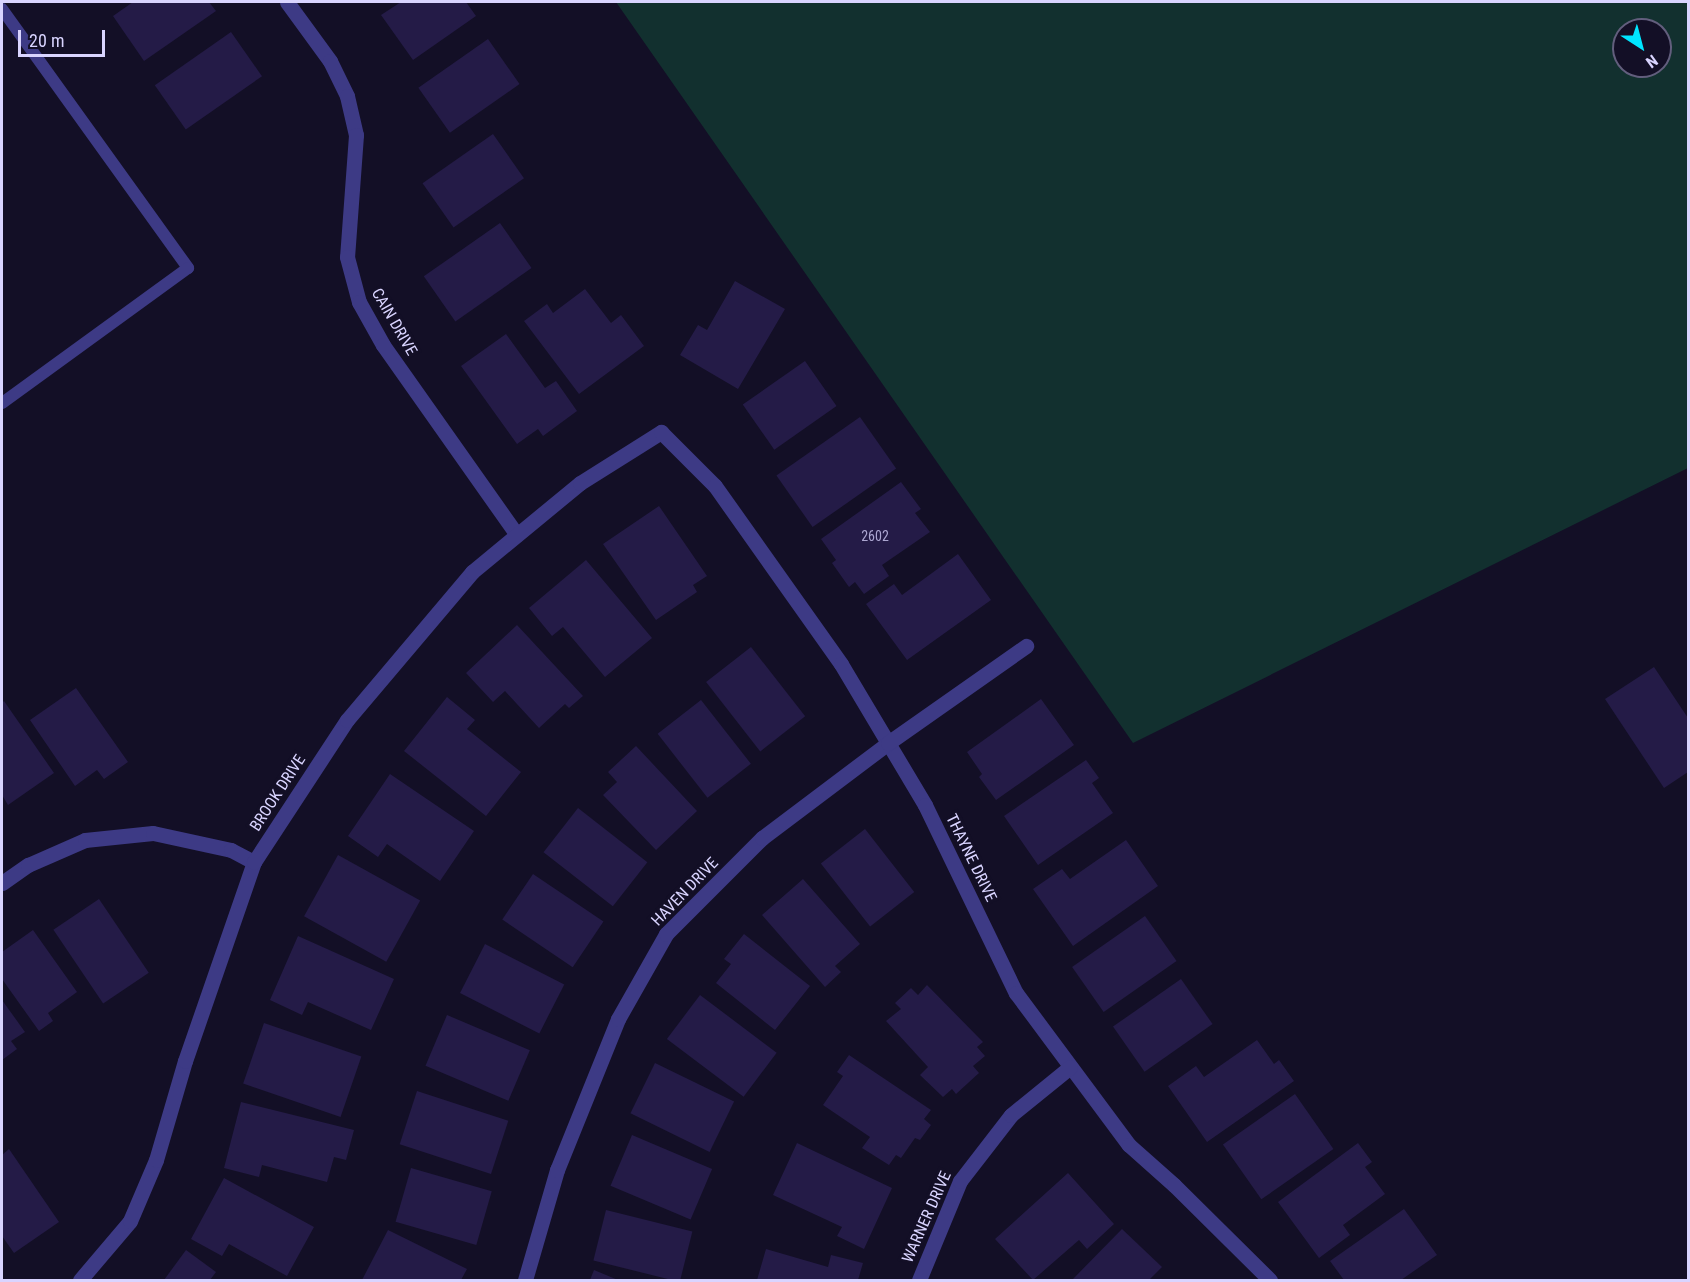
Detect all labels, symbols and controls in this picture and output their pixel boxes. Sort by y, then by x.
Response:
scale bar [21,18,108,56]
north arrow [1612,18,1672,78]
text: 20 m [29,30,64,51]
text: N [1642,51,1661,72]
street label: CAIN DRIVE [367,285,421,359]
house number: 2602 [861,528,889,544]
street label: BROOK DRIVE [246,751,310,835]
street label: THAYNE DRIVE [941,811,1001,905]
street label: HAVEN DRIVE [648,854,722,930]
street label: WARNER DRIVE [898,1168,956,1266]

